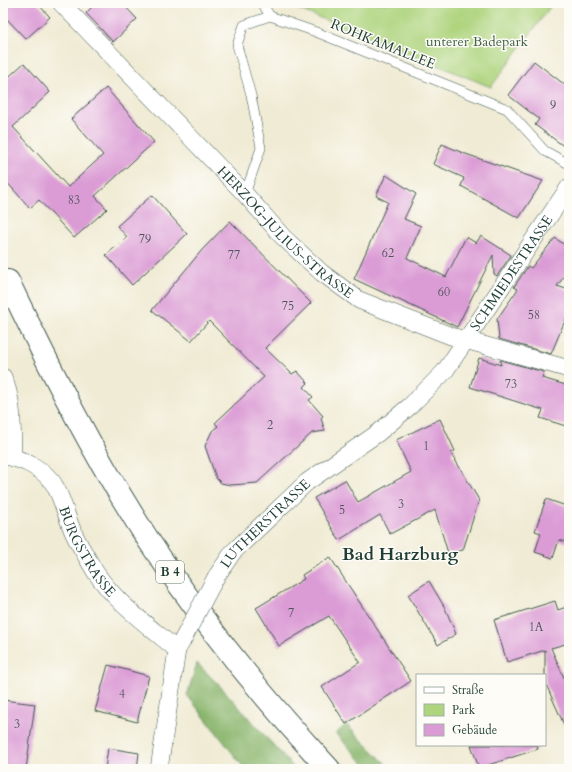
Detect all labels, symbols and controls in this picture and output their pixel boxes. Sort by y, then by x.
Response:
street label: ROHKAMALLEE [328,14,438,74]
park label: unterer Badepark [426,32,529,51]
house number: 9 [550,97,556,113]
street label: HERZOG-JULIUS-STRASSE [213,162,358,303]
house number: 83 [68,192,80,208]
street label: SCHMIEDESTRASSE [465,211,557,334]
house number: 79 [139,231,151,247]
house number: 62 [382,245,394,261]
house number: 77 [228,247,240,263]
house number: 60 [438,284,450,300]
house number: 75 [282,298,294,314]
house number: 58 [528,307,540,323]
house number: 73 [505,376,517,392]
house number: 2 [267,417,273,433]
house number: 1 [423,438,429,454]
street label: LUTHERSTRASSE [215,474,314,572]
house number: 3 [398,496,404,512]
house number: 5 [339,502,345,518]
street label: BURGSTRASSE [55,504,120,601]
district label: Bad Harzburg [342,542,458,567]
road number: B 4 [156,561,184,583]
house number: 7 [288,605,294,621]
house number: 1A [529,619,544,635]
legend [416,674,546,746]
text: Straße [452,682,484,698]
house number: 4 [119,686,125,702]
text: Park [452,702,476,718]
house number: 3 [14,716,20,732]
text: Gebäude [452,722,497,738]

